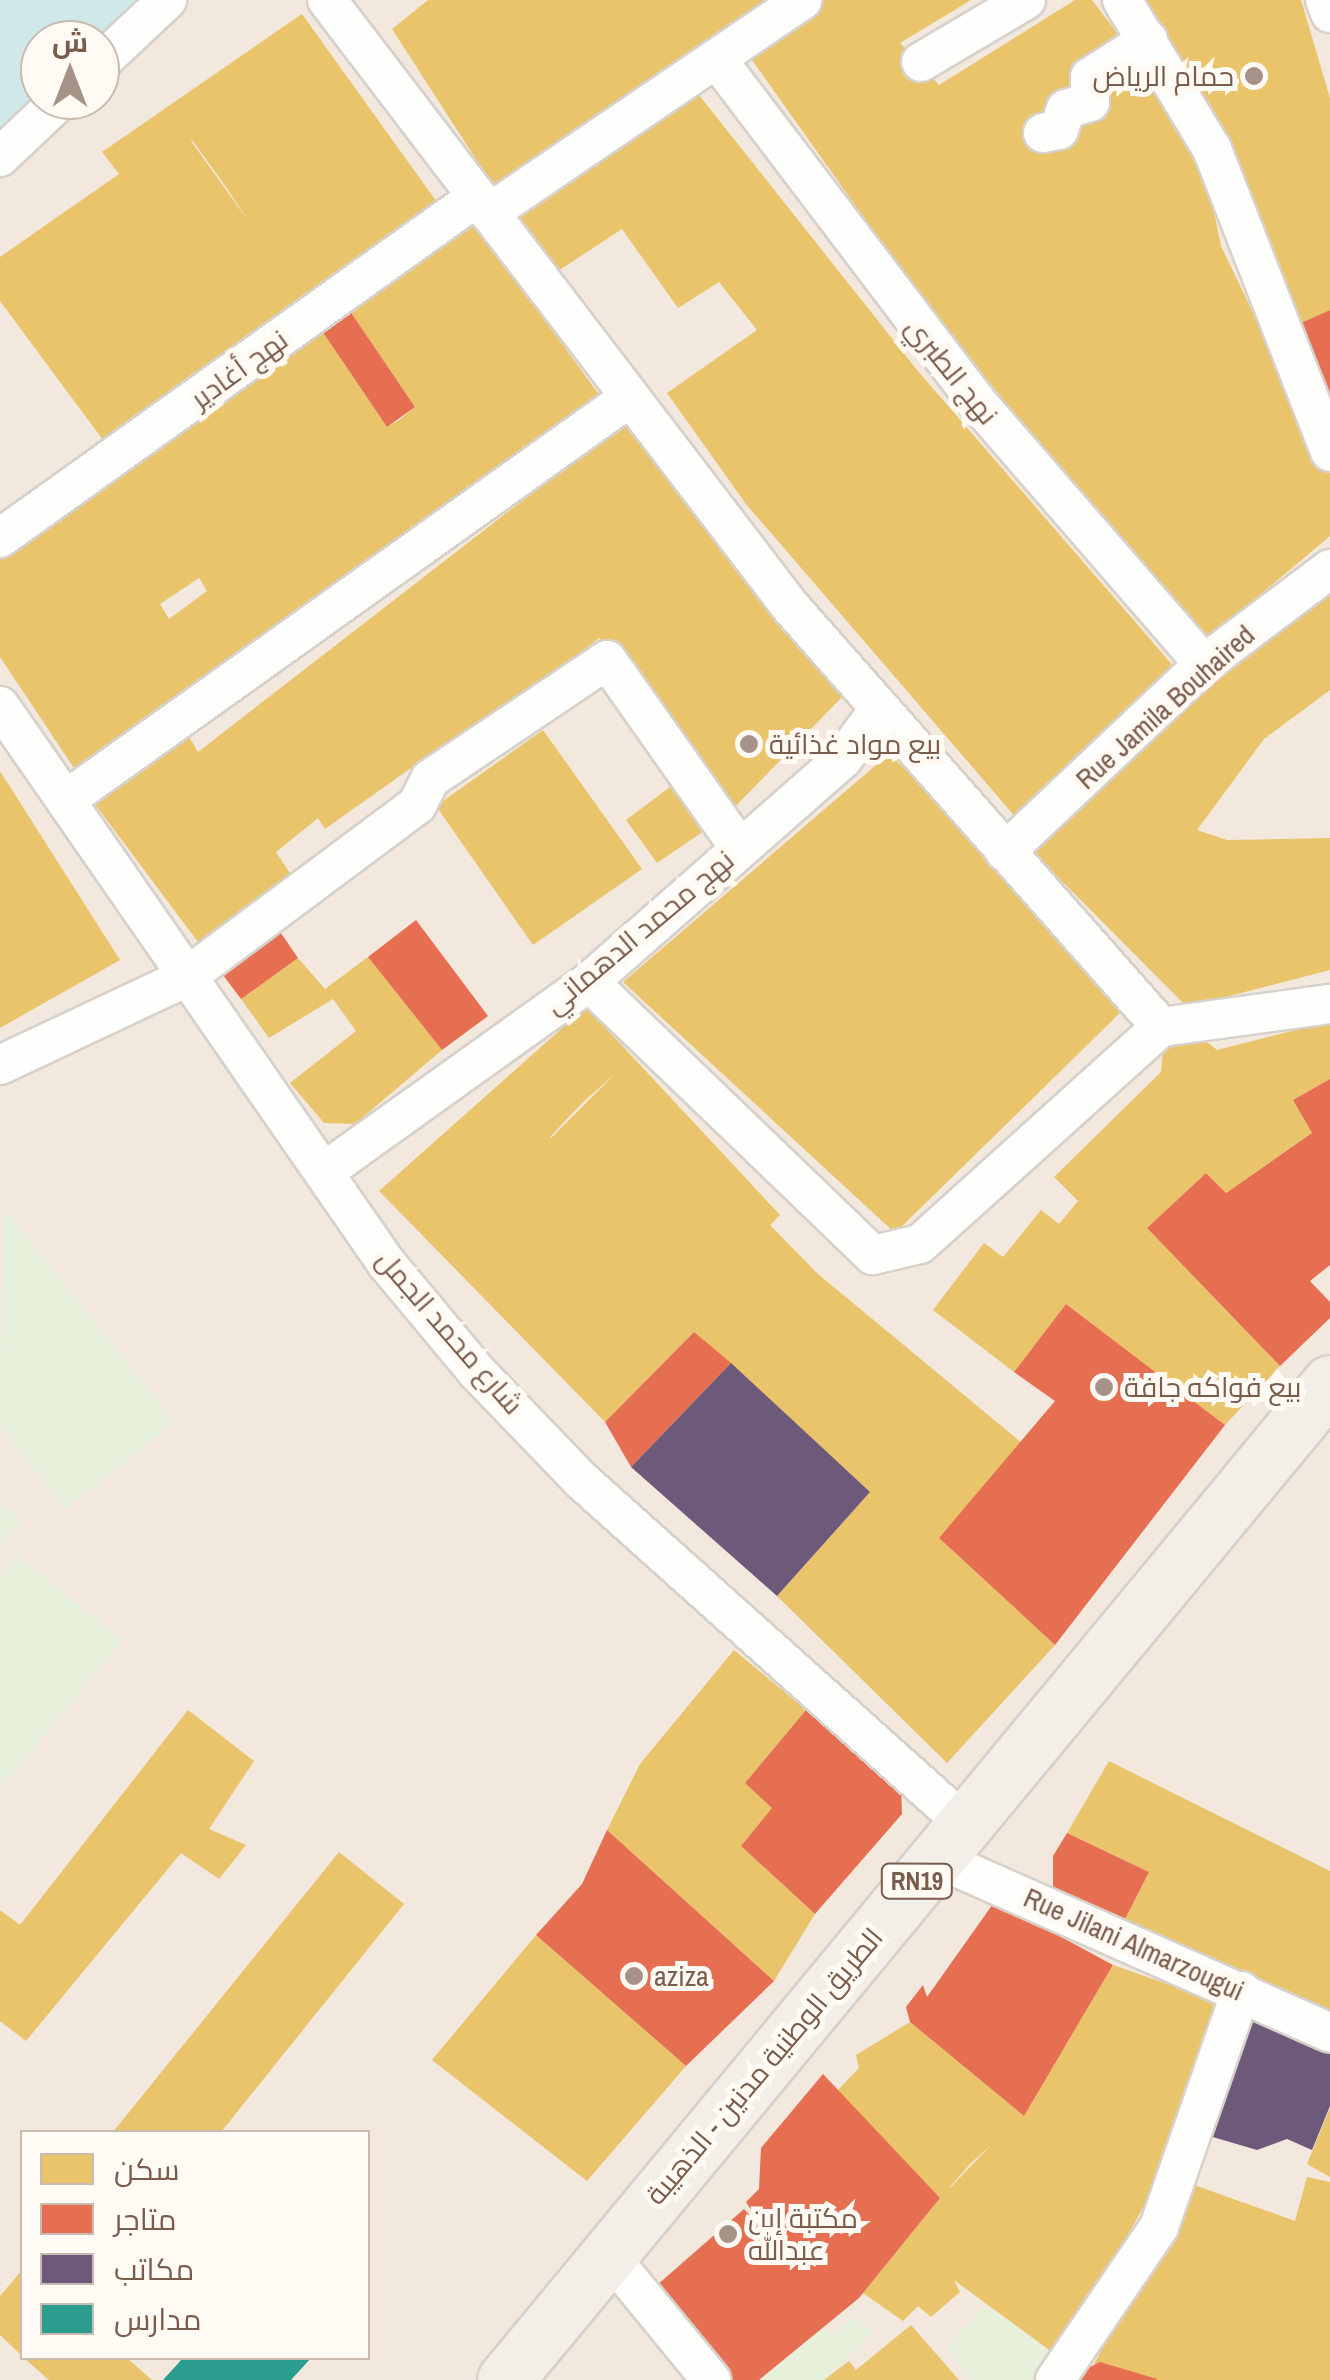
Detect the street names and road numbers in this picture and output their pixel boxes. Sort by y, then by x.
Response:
street label: نهج الطبري [899,311,1005,431]
street label: نهج أغادير [184,323,294,415]
street label: Rue Jamila Bouhaired [1069,618,1261,796]
street label: نهج محمد الدهماني [537,843,741,1021]
street label: شارع محمد الجمل [370,1243,530,1421]
road number: RN19 [880,1861,954,1901]
street label: Rue Jilani Almarzougui [1018,1880,1250,2008]
street label: الطريق الوطنية مدنين - الذهيبة [638,1921,890,2211]

